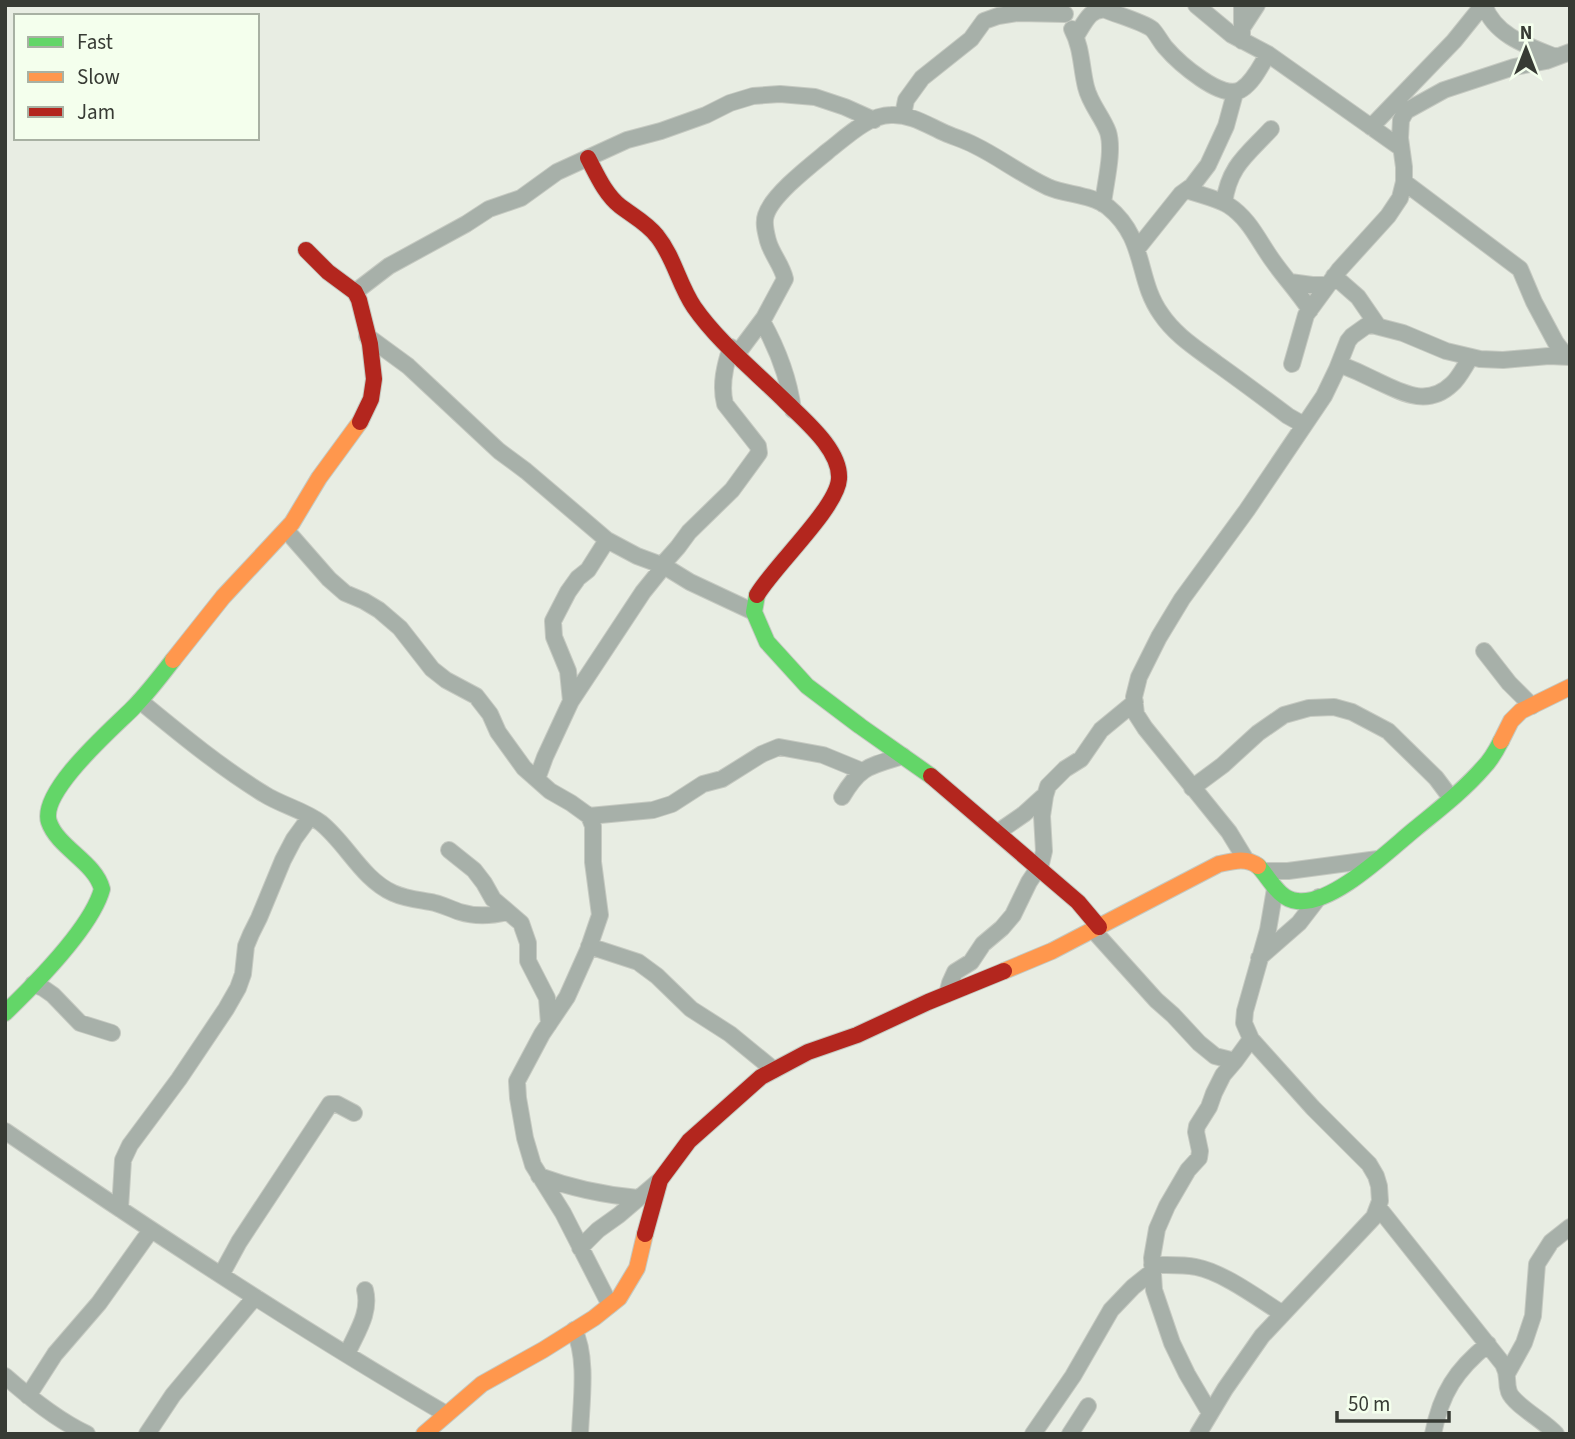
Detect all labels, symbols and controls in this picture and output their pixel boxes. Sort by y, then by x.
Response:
legend [14,14,259,140]
north arrow [1491,14,1561,84]
text: N [1520,20,1532,47]
text: Fast [77,27,113,57]
text: Slow [77,62,120,92]
text: Jam [77,97,115,127]
scale bar [1337,1380,1449,1424]
text: 50 m [1348,1389,1390,1419]

